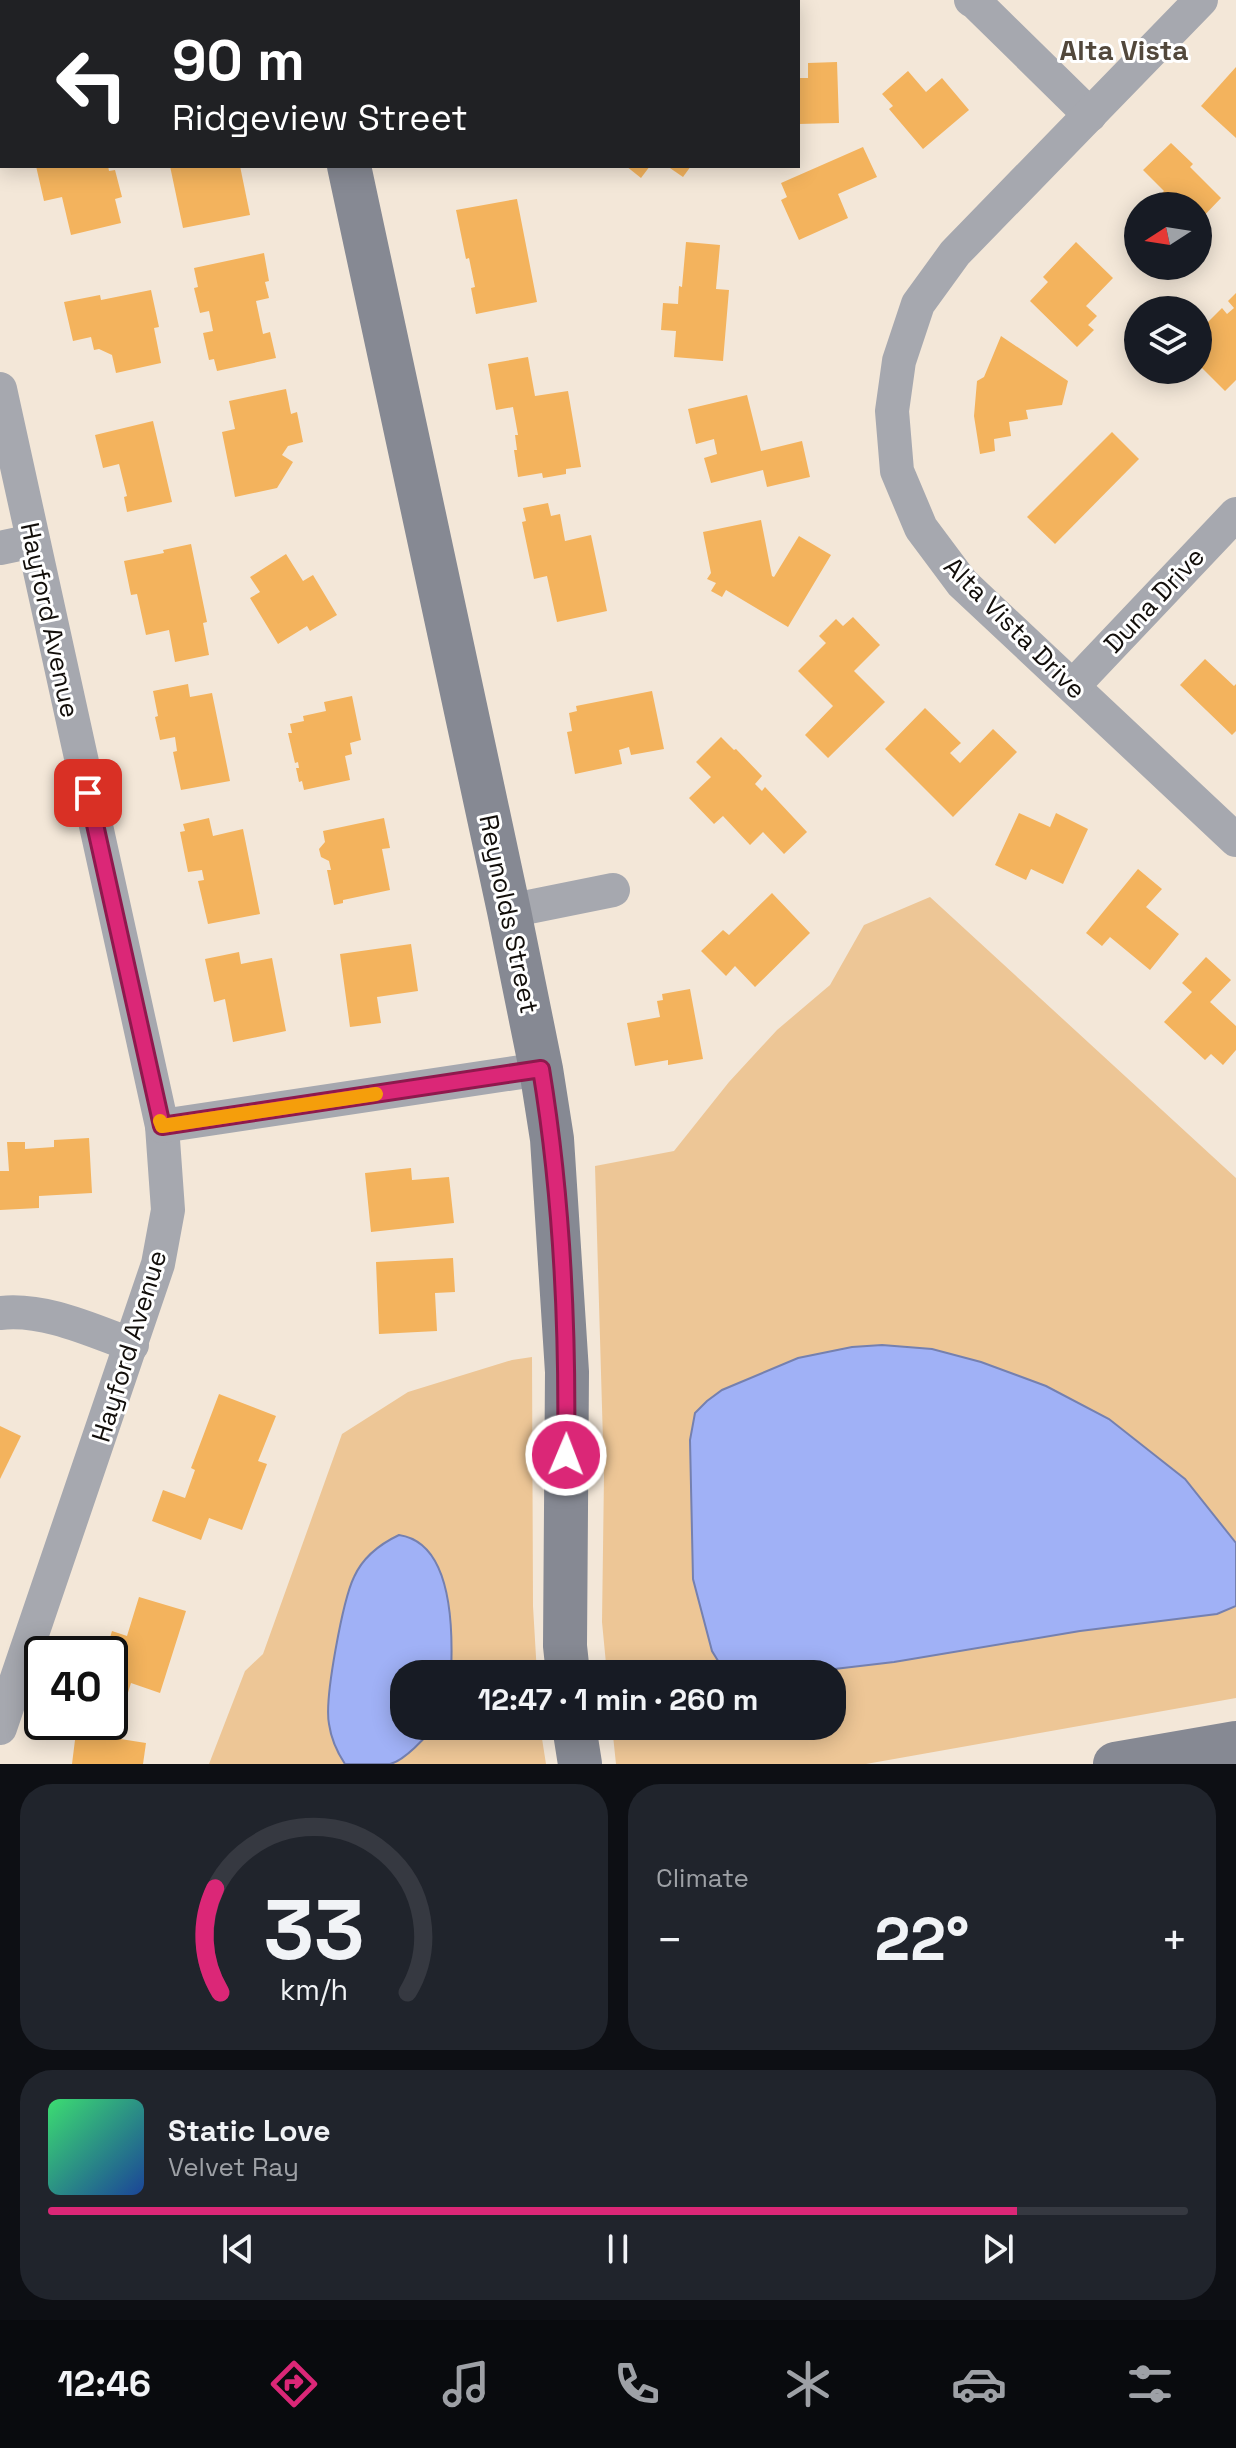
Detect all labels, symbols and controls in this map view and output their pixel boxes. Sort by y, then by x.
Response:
text: 90 m [172,25,305,96]
icon: left [40,32,144,136]
district label: Alta Vista [1059,32,1189,68]
text: Ridgeview Street [172,95,468,141]
north arrow [1124,192,1212,280]
map controls [1124,192,1212,384]
button: layers [1124,296,1212,384]
street label: Hayford Avenue [13,519,87,721]
street label: Duna Drive [1096,540,1212,660]
street label: Alta Vista Drive [937,550,1093,706]
pin [54,759,122,827]
icon: arrive [66,771,110,815]
street label: Reynolds Street [471,811,547,1017]
street label: Hayford Avenue [84,1246,174,1446]
position arrow [524,1413,608,1497]
speed limit sign: 40 [24,1636,128,1740]
text: 12:47 · 1 min · 260 m [478,1680,758,1719]
text: Climate [656,1861,749,1895]
text: 33 [263,1877,365,1983]
text: 22° [875,1901,969,1978]
text: − [656,1912,683,1968]
text: + [1161,1912,1188,1968]
text: km/h [280,1972,348,2008]
text: Static Love [168,2111,331,2150]
text: Velvet Ray [168,2150,299,2184]
icon: previous [216,2227,260,2271]
icon: pause [596,2227,640,2271]
icon: next [976,2227,1020,2271]
icon: directions [266,2356,322,2412]
icon: music [438,2356,494,2412]
icon: phone [609,2356,665,2412]
icon: climate [780,2356,836,2412]
icon: car [951,2356,1007,2412]
icon: filters [1122,2356,1178,2412]
text: 12:46 [58,2361,151,2407]

